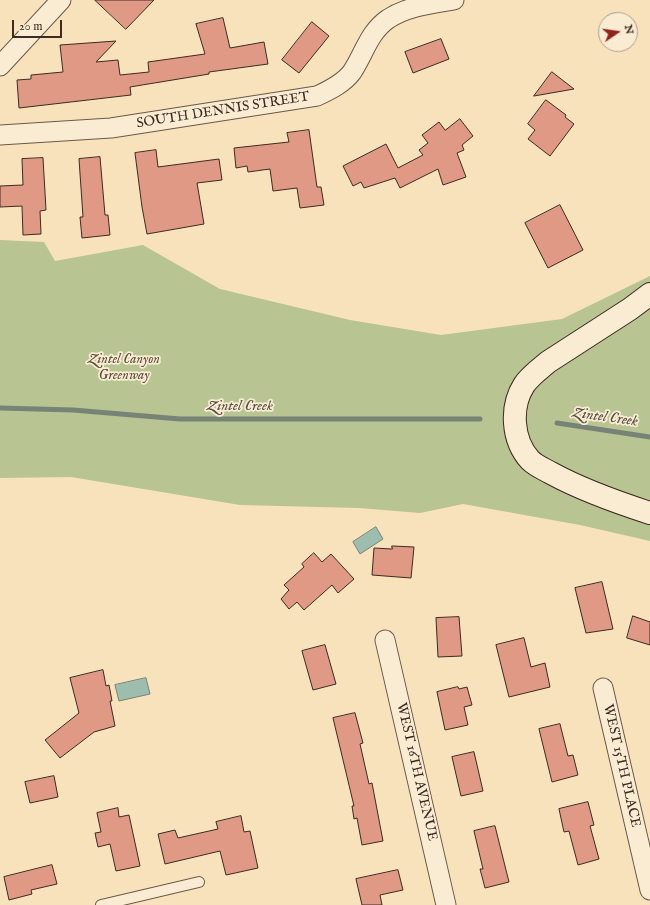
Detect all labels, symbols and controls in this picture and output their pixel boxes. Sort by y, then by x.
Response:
scale bar [14,12,64,38]
north arrow [598,12,638,52]
text: 20 m [19,19,42,34]
text: N [621,23,637,36]
street label: SOUTH DENNIS STREET [135,89,311,133]
park label: Zintel Canyon Greenway [88,352,160,384]
water label: Zintel Creek [207,398,273,416]
water label: Zintel Creek [571,404,639,432]
street label: WEST 16TH AVENUE [392,701,440,843]
street label: WEST 15TH PLACE [599,703,643,829]

